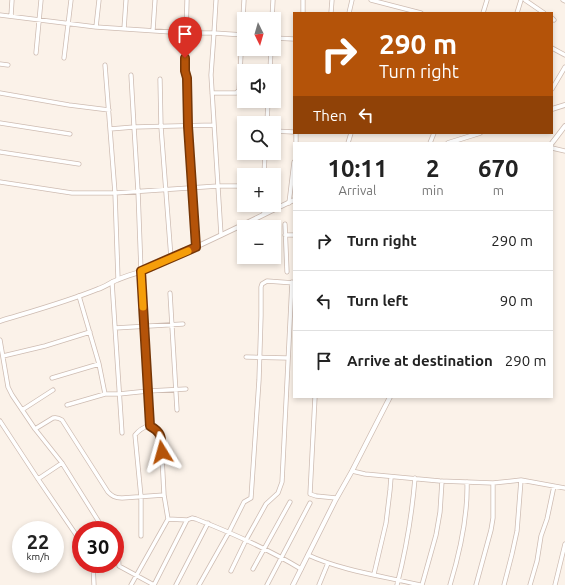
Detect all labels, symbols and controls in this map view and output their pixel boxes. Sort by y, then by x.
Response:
north arrow [237,12,281,56]
map controls [237,12,281,264]
pin [168,17,202,58]
icon: arrive [174,23,196,45]
icon: right [313,28,365,80]
text: 290 m [379,28,457,59]
text: Turn right [379,61,459,81]
button: sound [237,64,281,108]
icon: left [355,104,377,126]
text: Then [313,107,347,124]
button: search [237,116,281,160]
text: 10:11 [327,155,387,182]
text: 2 [426,155,439,182]
text: 670 [478,155,519,182]
button: + [237,168,281,212]
text: Arrival [338,183,376,197]
text: min [422,183,444,197]
text: m [493,183,504,197]
button: − [237,220,281,264]
icon: right [313,230,335,252]
text: Turn right [347,232,417,249]
text: 290 m [491,232,533,249]
icon: left [313,290,335,312]
text: Turn left [347,292,408,309]
text: 90 m [500,292,533,309]
icon: arrive [313,350,335,372]
text: Arrive at destination [347,352,493,369]
text: 290 m [505,352,547,369]
position arrow [141,431,183,473]
speed limit sign: 30 [72,521,124,573]
text: 22 [27,530,49,553]
text: km/h [26,551,50,562]

